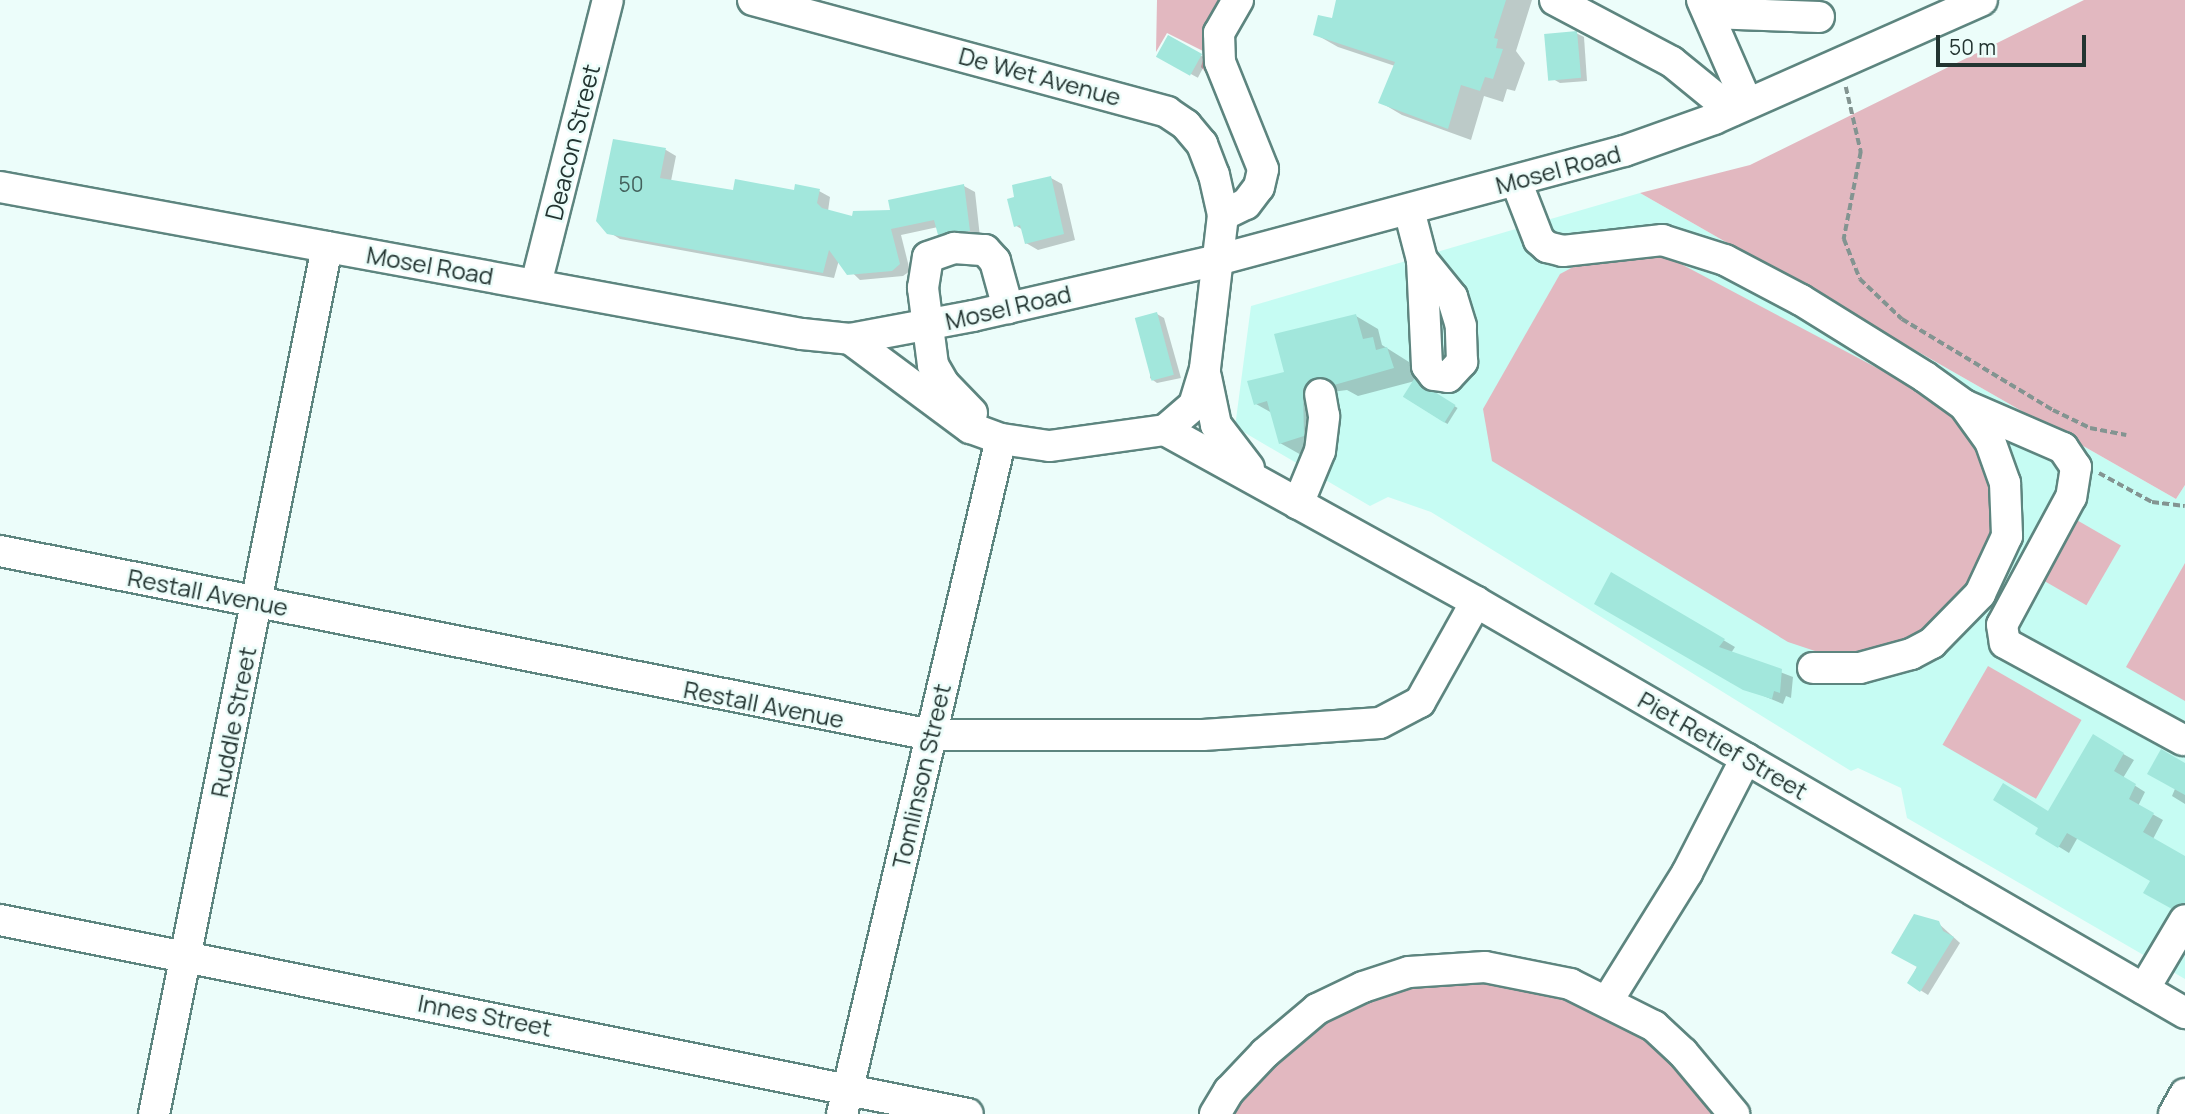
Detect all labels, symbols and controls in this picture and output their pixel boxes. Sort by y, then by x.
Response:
scale bar [1940,21,2090,65]
text: 50 m [1949,33,1996,61]
street label: De Wet Avenue [956,41,1124,111]
street label: Deacon Street [539,61,605,223]
street label: Mosel Road [1492,139,1624,199]
house number: 50 [619,171,643,197]
street label: Mosel Road [364,240,496,290]
street label: Mosel Road [942,279,1074,335]
street label: Restall Avenue [125,562,291,622]
street label: Ruddle Street [204,644,262,800]
street label: Restall Avenue [681,674,847,734]
street label: Tomlinson Street [886,681,956,871]
street label: Piet Retief Street [1633,685,1813,805]
street label: Innes Street [416,988,554,1042]

